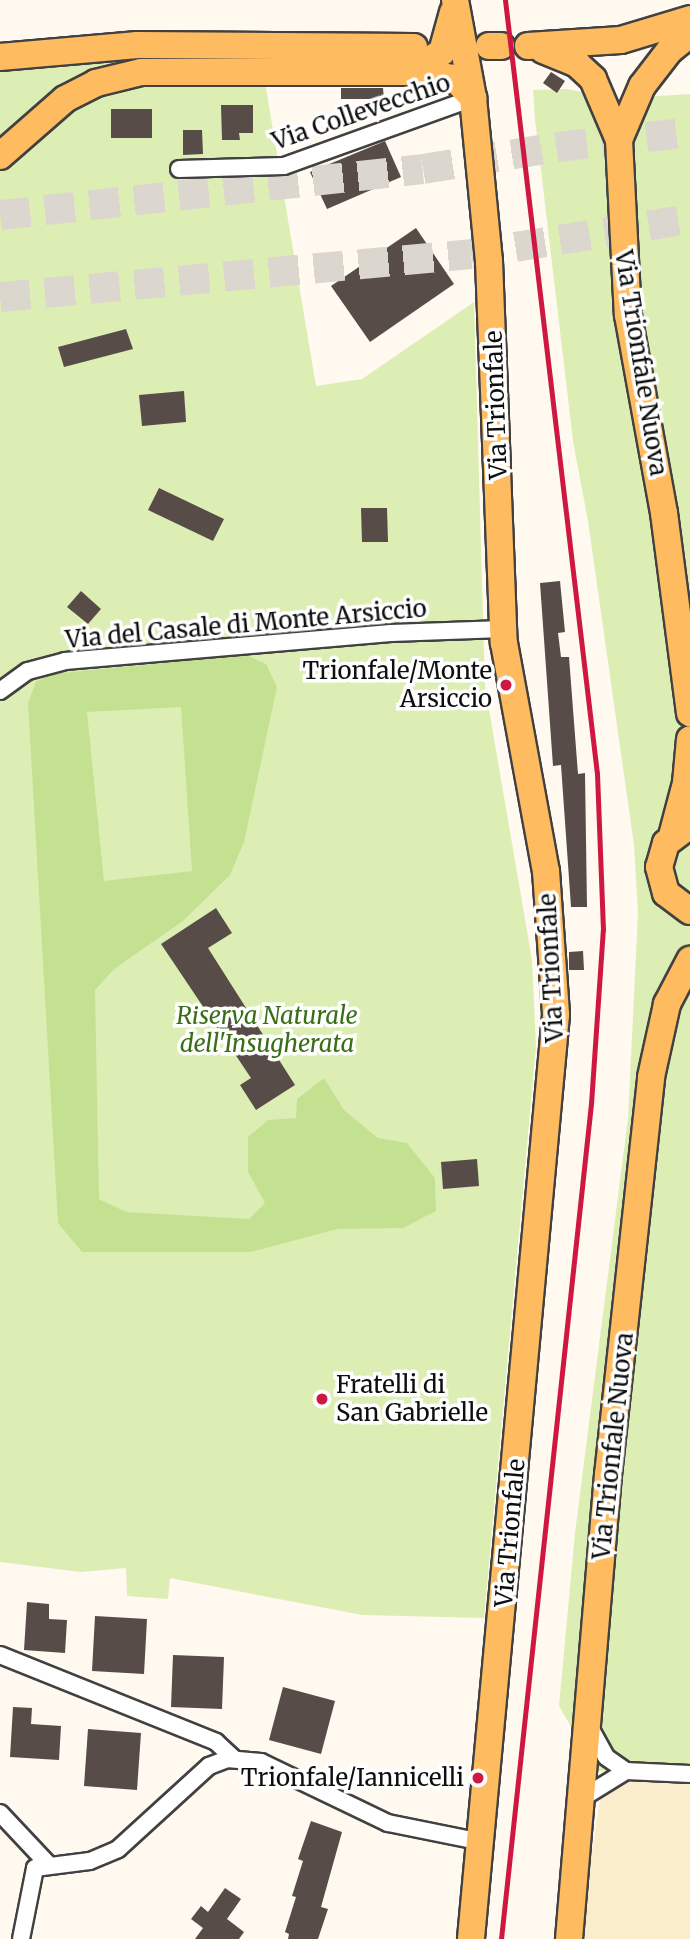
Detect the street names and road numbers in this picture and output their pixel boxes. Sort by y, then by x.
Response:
street label: Via Collevecchio [268,68,454,156]
street label: Via Trionfale Nuova [609,248,673,478]
street label: Via Trionfale [479,330,513,480]
street label: Via del Casale di Monte Arsiccio [64,594,428,654]
street label: Via Trionfale [533,893,569,1043]
street label: Via Trionfale Nuova [587,1331,639,1561]
street label: Via Trionfale [489,1457,531,1609]

